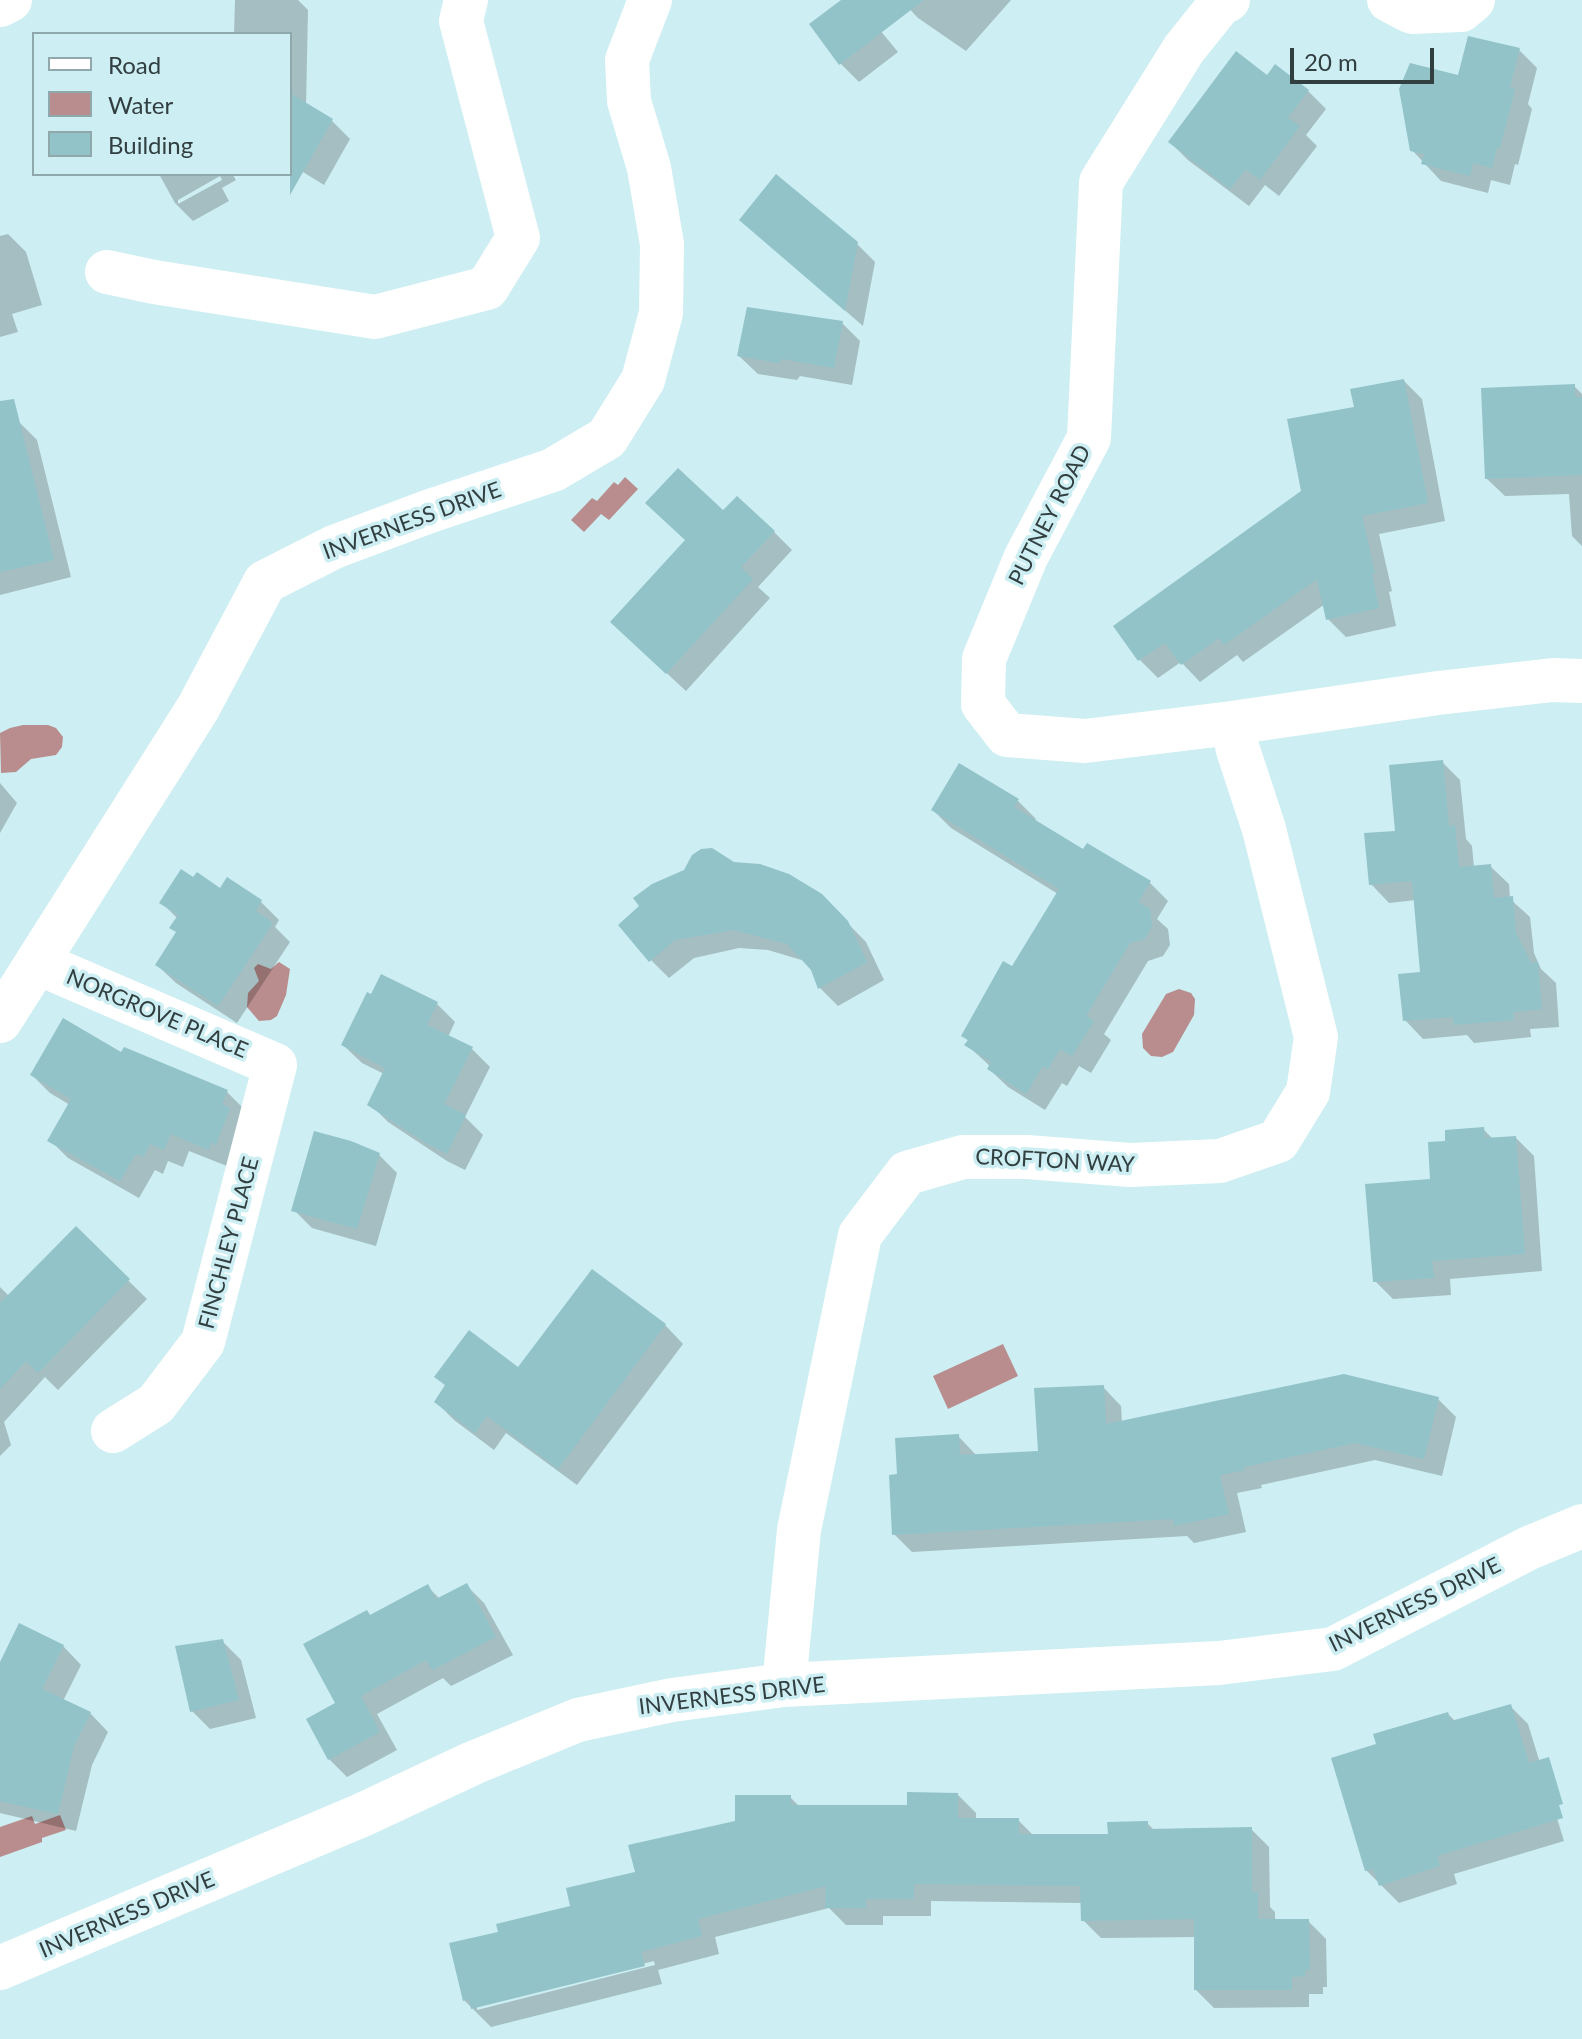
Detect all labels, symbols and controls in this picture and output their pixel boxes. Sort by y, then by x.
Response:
legend [32,32,292,176]
scale bar [1294,32,1438,82]
text: 20 m [1304,47,1358,76]
text: Road [108,50,161,79]
text: Water [108,90,173,119]
text: Building [108,130,193,159]
street label: PUTNEY ROAD [1003,441,1097,589]
street label: INVERNESS DRIVE [319,477,505,565]
street label: NORGROVE PLACE [62,964,252,1064]
street label: CROFTON WAY [975,1144,1135,1178]
street label: FINCHLEY PLACE [193,1154,265,1332]
street label: INVERNESS DRIVE [1325,1552,1505,1658]
street label: INVERNESS DRIVE [637,1671,827,1721]
street label: INVERNESS DRIVE [35,1866,219,1964]

